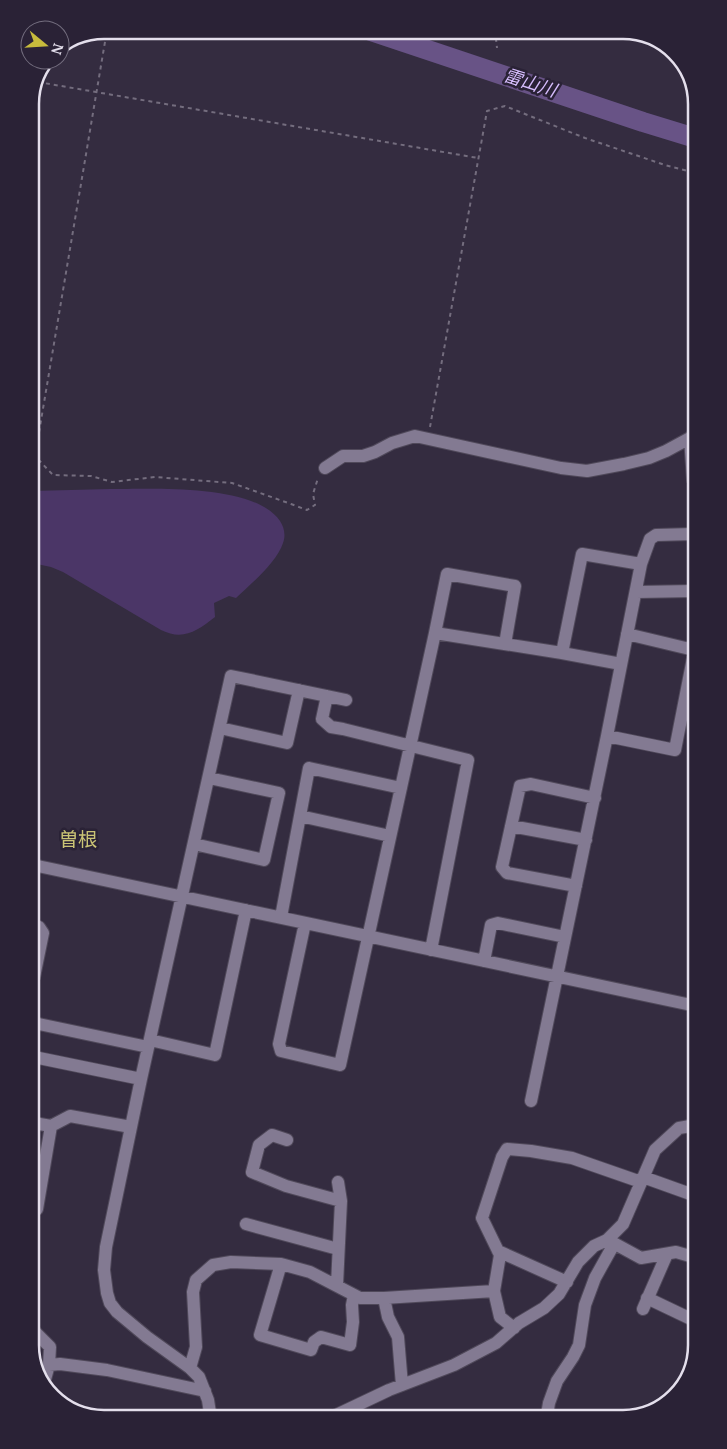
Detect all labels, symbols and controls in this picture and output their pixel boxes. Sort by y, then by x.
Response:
north arrow [20,20,70,70]
text: N [47,41,69,58]
water label: 雷山川 [501,62,562,102]
district label: 曽根 [59,826,97,851]

